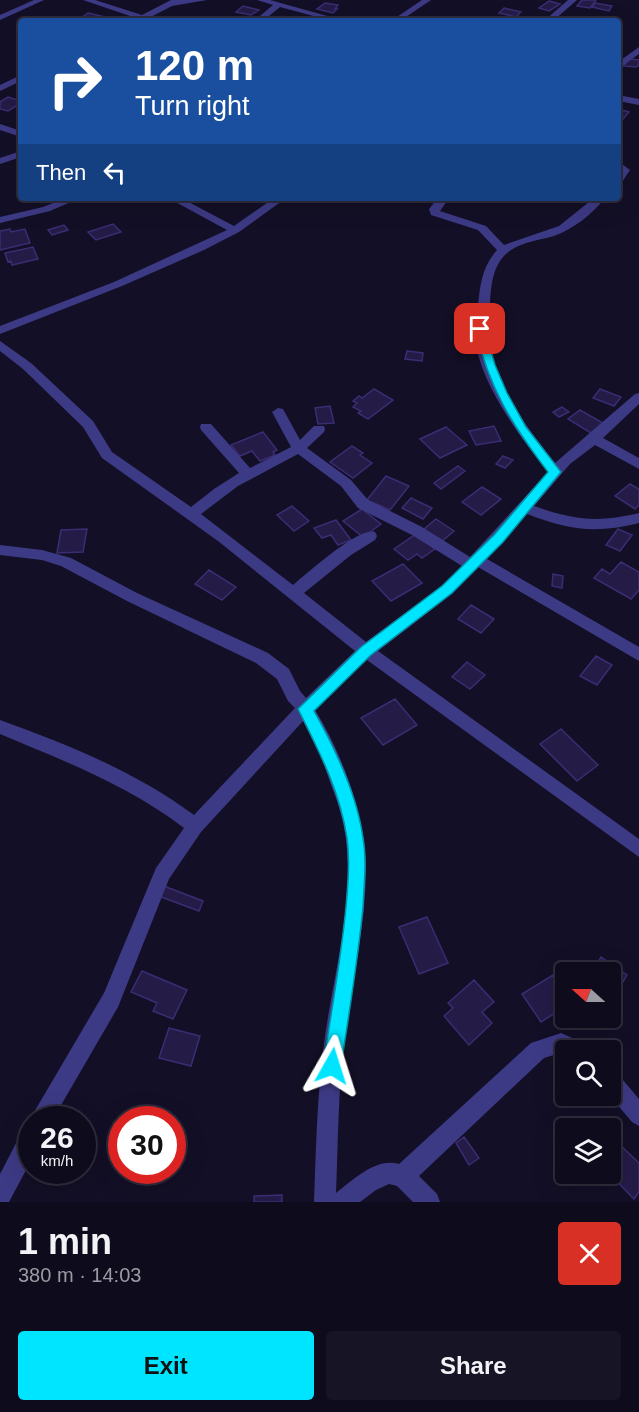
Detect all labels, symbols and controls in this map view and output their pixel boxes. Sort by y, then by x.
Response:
icon: right [36,42,114,120]
text: 120 m [135,42,254,89]
text: Turn right [135,91,250,121]
icon: left [98,156,131,189]
text: Then [36,160,86,185]
pin [454,303,505,354]
icon: arrive [463,312,496,345]
north arrow [555,962,621,1028]
map controls [555,962,621,1184]
position arrow [300,1034,364,1098]
button: search [555,1040,621,1106]
speed limit sign: 30 [108,1106,186,1184]
button: layers [555,1118,621,1184]
text: 26 [40,1121,74,1154]
text: km/h [41,1152,73,1169]
text: 1 min [18,1221,112,1262]
button: close [558,1222,621,1285]
text: 380 m · 14:03 [18,1264,141,1286]
button: Exit [18,1331,314,1400]
button: Share [326,1331,621,1400]

